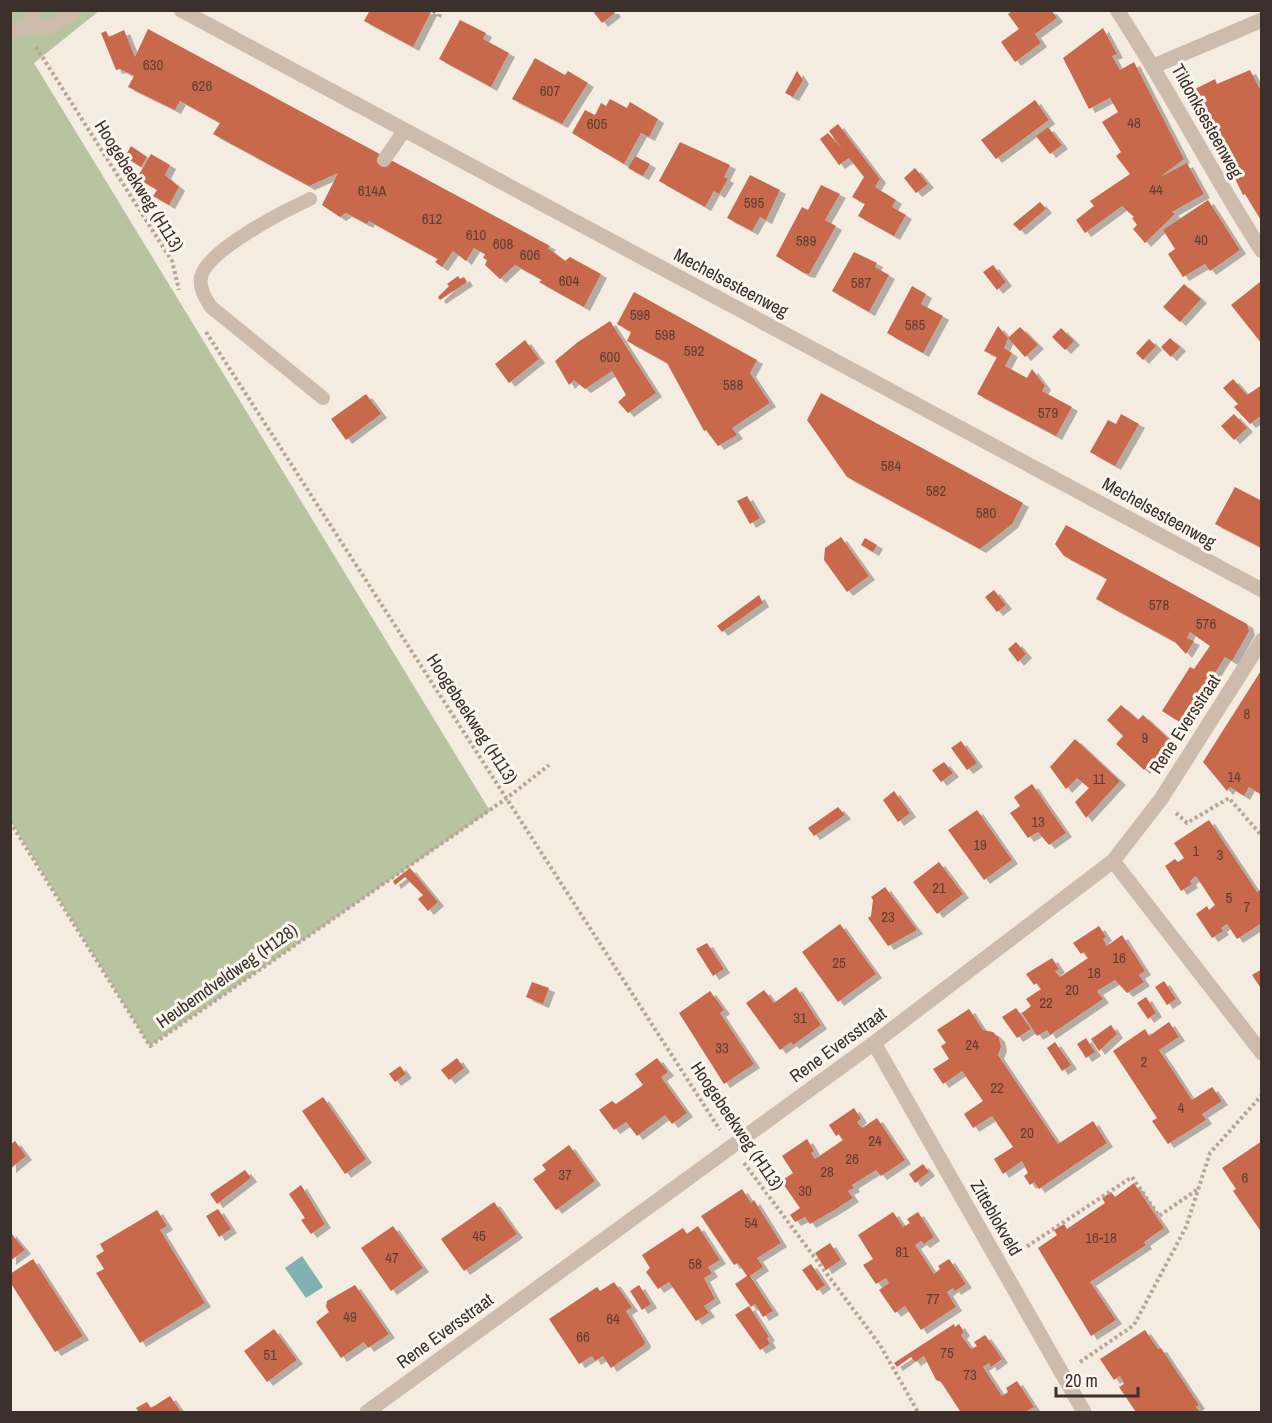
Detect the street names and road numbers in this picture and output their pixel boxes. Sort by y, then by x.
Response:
street label: Tildonksesteenweg [1166,59,1249,183]
street label: Hoogebeekweg (H113) [89,115,190,256]
street label: Mechelsesteenweg [670,242,794,324]
street label: Mechelsesteenweg [1098,471,1221,555]
street label: Hoogebeekweg (H113) [421,649,524,789]
street label: Rene Eversstraat [1143,669,1226,778]
street label: Heubemdveldweg (H128) [151,917,302,1034]
street label: Rene Eversstraat [784,1001,891,1088]
street label: Hoogebeekweg (H113) [685,1056,790,1195]
street label: Zitteblokveld [965,1175,1028,1260]
street label: Rene Eversstraat [391,1287,498,1374]

